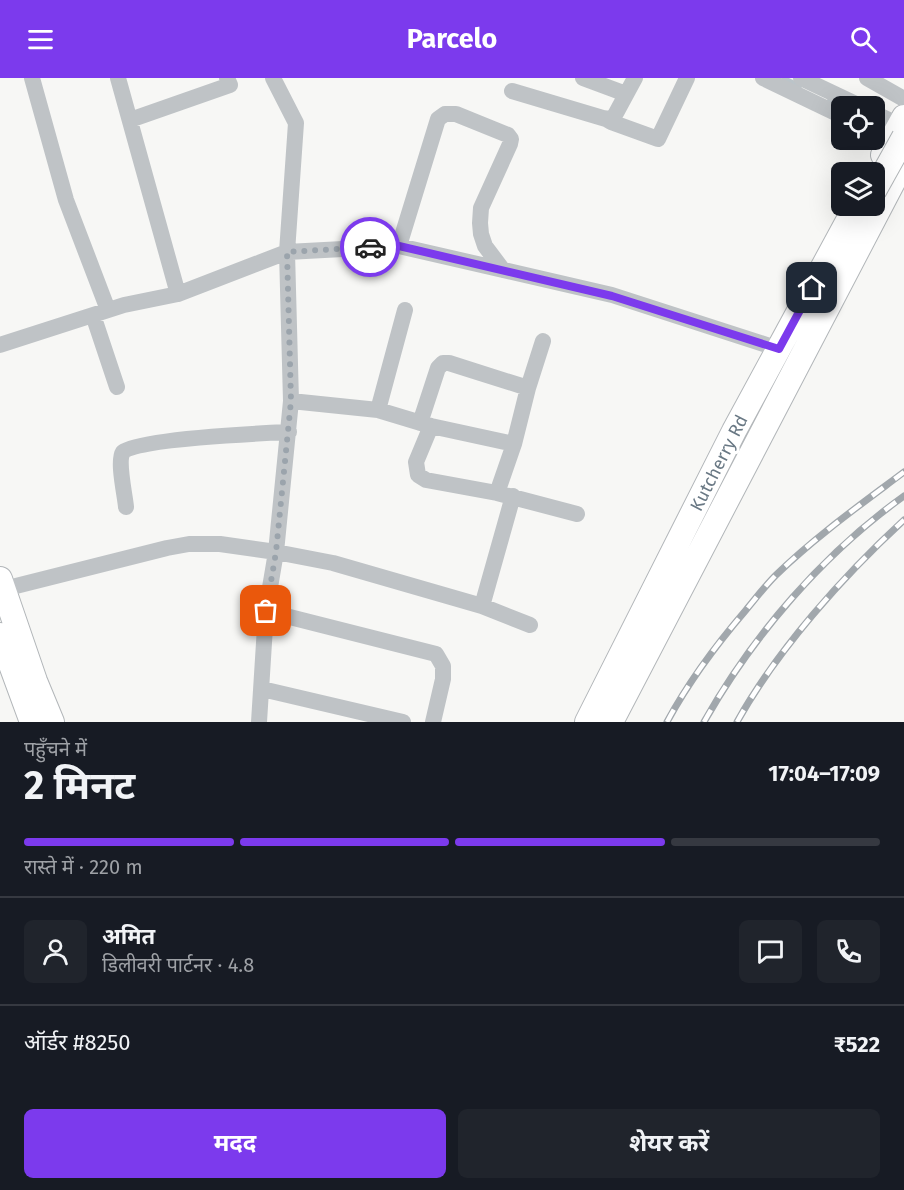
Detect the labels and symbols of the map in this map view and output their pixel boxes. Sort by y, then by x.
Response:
courier [340,217,400,277]
pin [786,262,837,313]
street label: Kutcherry Rd [685,411,753,515]
pin [240,585,291,636]

